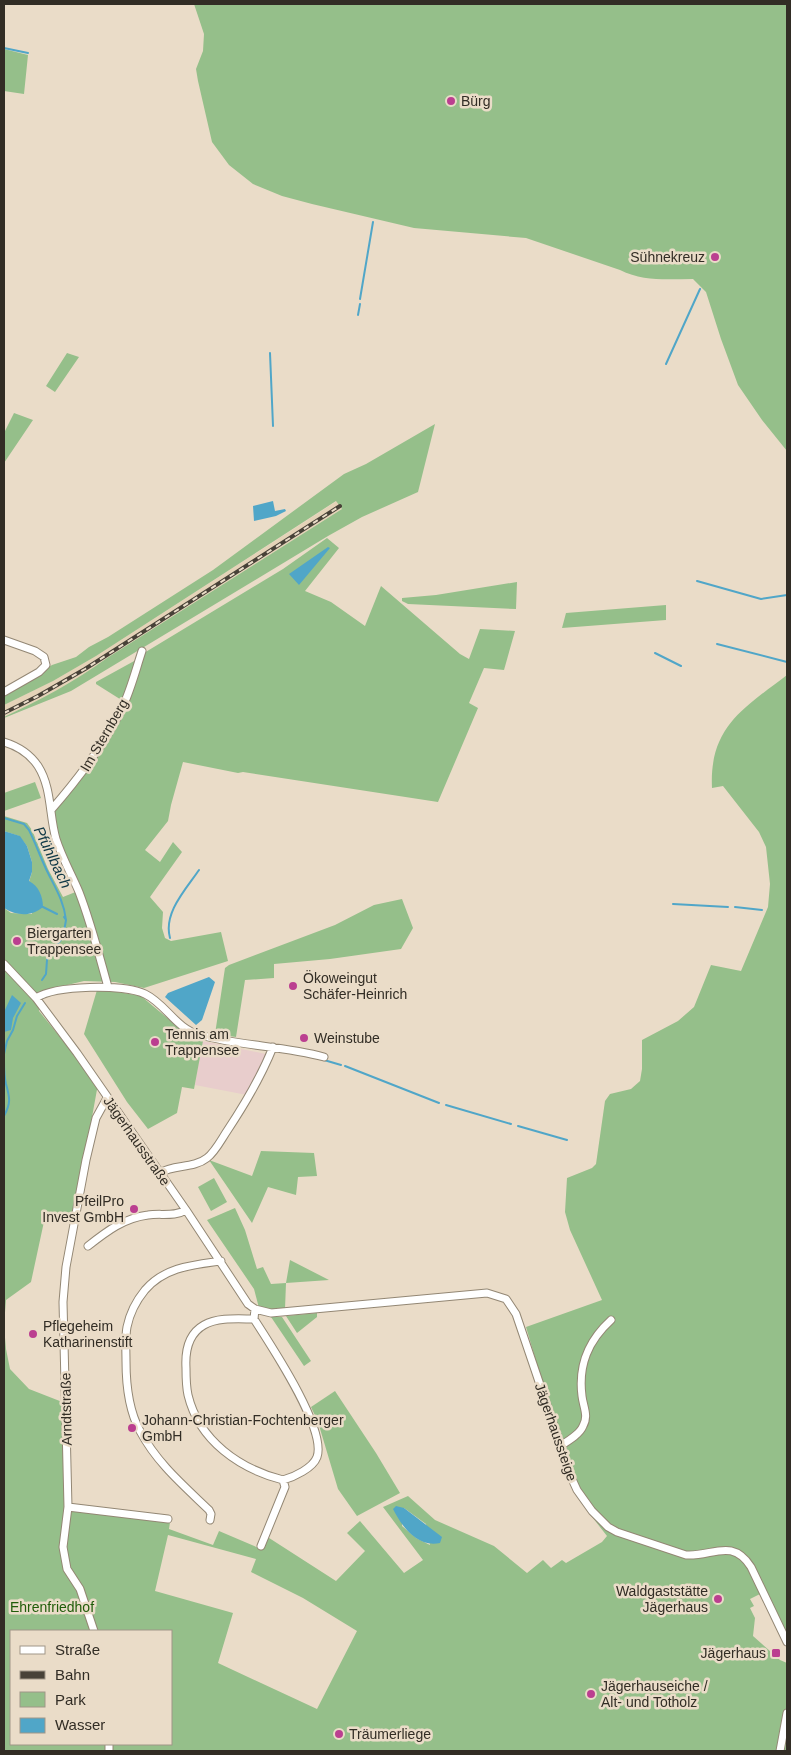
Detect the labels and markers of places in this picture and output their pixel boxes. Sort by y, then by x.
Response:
place label: Bürg [461,93,491,109]
marker: Bürg [445,95,457,107]
place label: Sühnekreuz [630,249,705,265]
marker: Sühnekreuz [709,251,721,263]
place label: Biergarten Trappensee [27,925,101,957]
marker: Biergarten Trappensee [11,935,23,947]
place label: Ökoweingut Schäfer-Heinrich [303,969,407,1002]
marker: Ökoweingut Schäfer-Heinrich [287,980,299,992]
place label: Tennis am Trappensee [165,1026,239,1058]
place label: Weinstube [314,1030,380,1046]
marker: Weinstube [298,1032,310,1044]
marker: Tennis am Trappensee [149,1036,161,1048]
place label: PfeilPro Invest GmbH [42,1193,124,1225]
marker: PfeilPro Invest GmbH [128,1203,140,1215]
place label: Pflegeheim Katharinenstift [43,1318,133,1350]
marker: Pflegeheim Katharinenstift [27,1328,39,1340]
place label: Johann-Christian-Fochtenberger GmbH [142,1412,344,1444]
marker: Johann-Christian-Fochtenberger GmbH [126,1422,138,1434]
place label: Waldgaststätte Jägerhaus [616,1583,708,1615]
marker: Waldgaststätte Jägerhaus [712,1593,724,1605]
place label: Jägerhaus [701,1645,766,1661]
marker: Jägerhaus [770,1647,782,1659]
place label: Jägerhauseiche / Alt- und Totholz [601,1678,708,1710]
marker: Jägerhauseiche / Alt- und Totholz [585,1688,597,1700]
place label: Träumerliege [349,1726,431,1742]
marker: Träumerliege [333,1728,345,1740]

